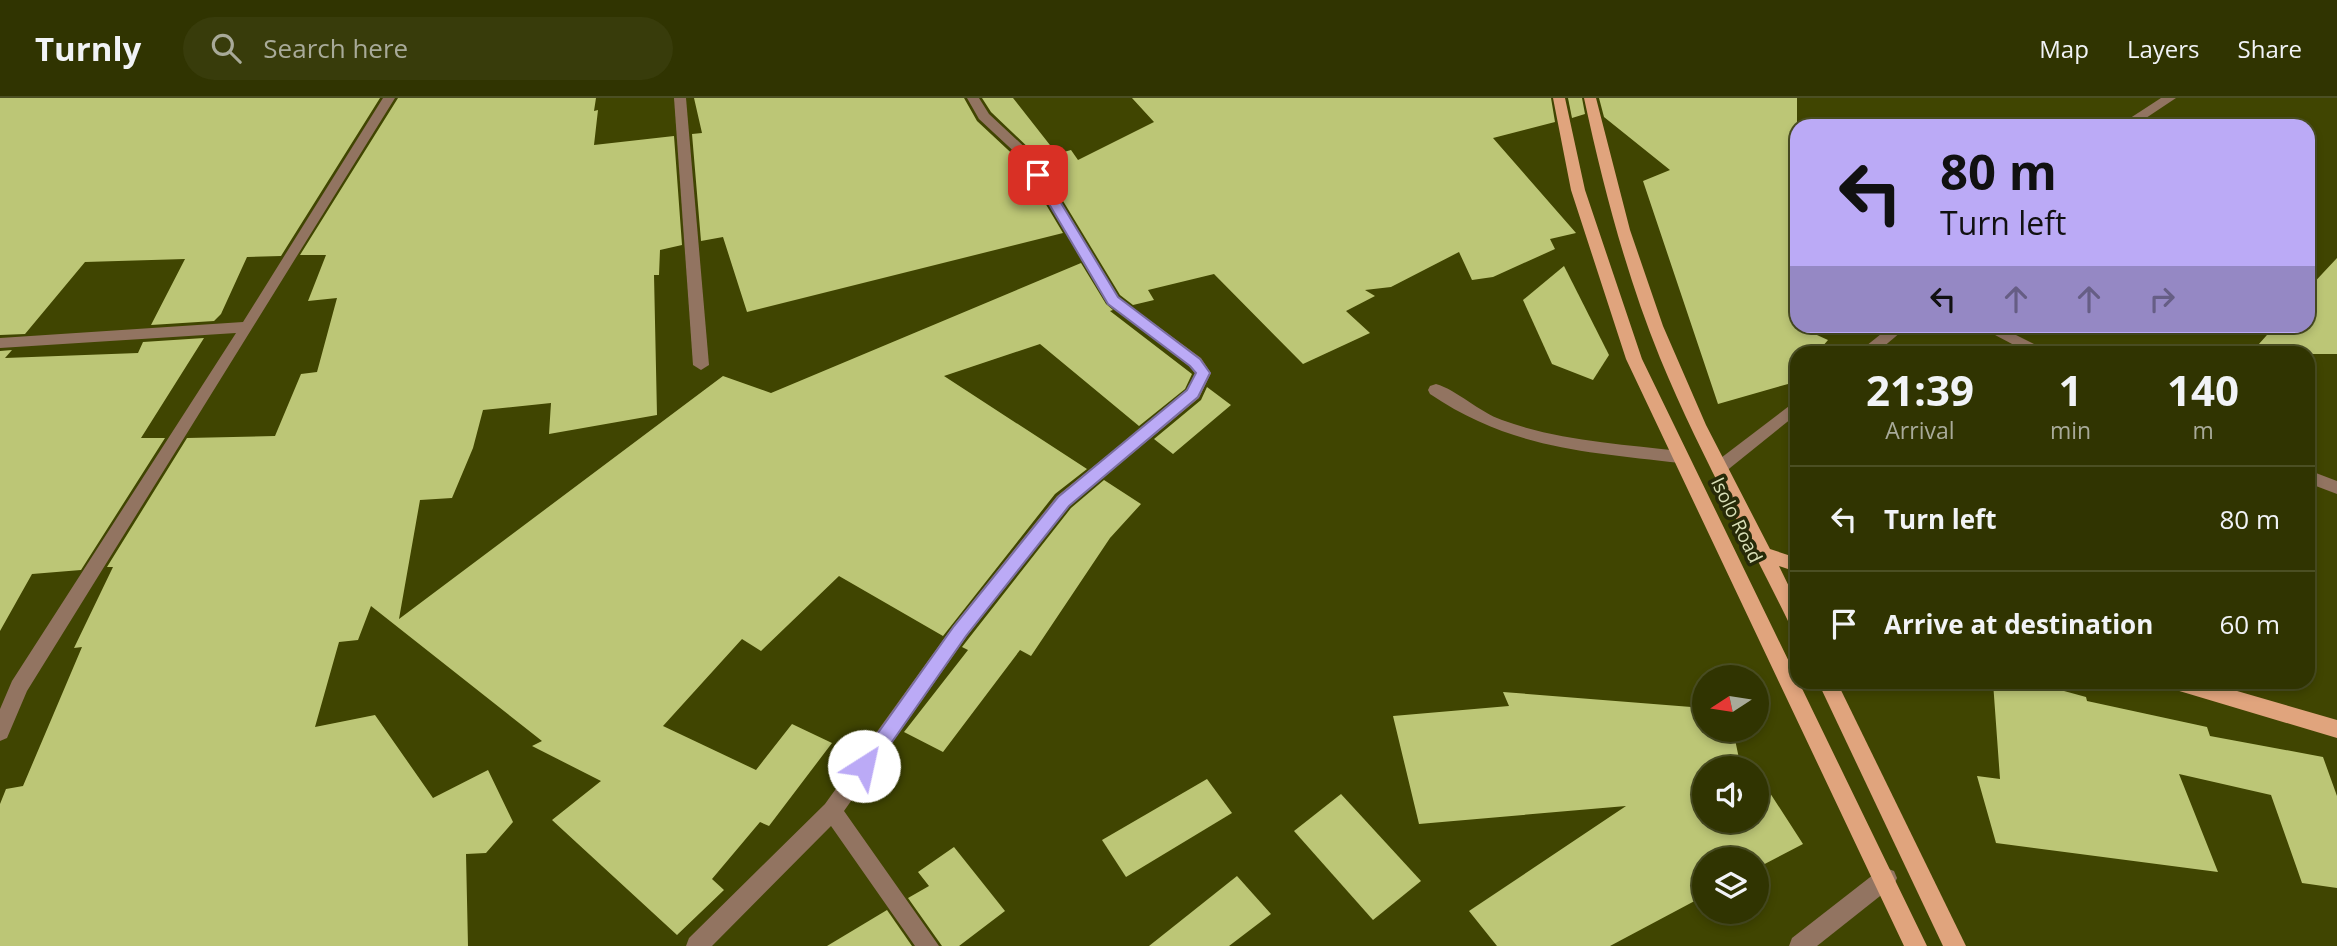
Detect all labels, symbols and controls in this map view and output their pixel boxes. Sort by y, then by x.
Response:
search box [183,17,673,80]
text: Turnly [35,26,141,71]
icon: search [207,29,245,67]
text: Search here [263,30,408,66]
text: Map [2039,32,2089,65]
text: Layers [2127,32,2200,65]
text: Share [2238,32,2302,65]
text: 80 m [1940,138,2057,204]
pin [1008,145,1068,205]
icon: left [1825,147,1916,238]
icon: arrive [1019,156,1057,194]
text: Turn left [1940,201,2066,244]
icon: left [1924,280,1962,318]
icon: ahead [1997,280,2035,318]
icon: ahead [2070,280,2108,318]
icon: right [2143,280,2181,318]
text: 21:39 [1866,361,1974,418]
text: 1 [2058,361,2083,418]
text: 140 [2167,361,2239,418]
text: Arrival [1885,414,1955,446]
text: min [2050,414,2091,446]
text: m [2192,414,2214,446]
street label: Isolo Road [1705,473,1769,567]
icon: left [1825,500,1863,538]
text: Turn left [1884,501,1996,537]
text: 80 m [2219,501,2280,537]
icon: arrive [1825,605,1863,643]
text: Arrive at destination [1884,606,2153,642]
text: 60 m [2219,606,2280,642]
north arrow [1692,665,1769,742]
map controls [1692,665,1769,924]
position arrow [827,729,901,803]
button: sound [1692,756,1769,833]
button: layers [1692,847,1769,924]

